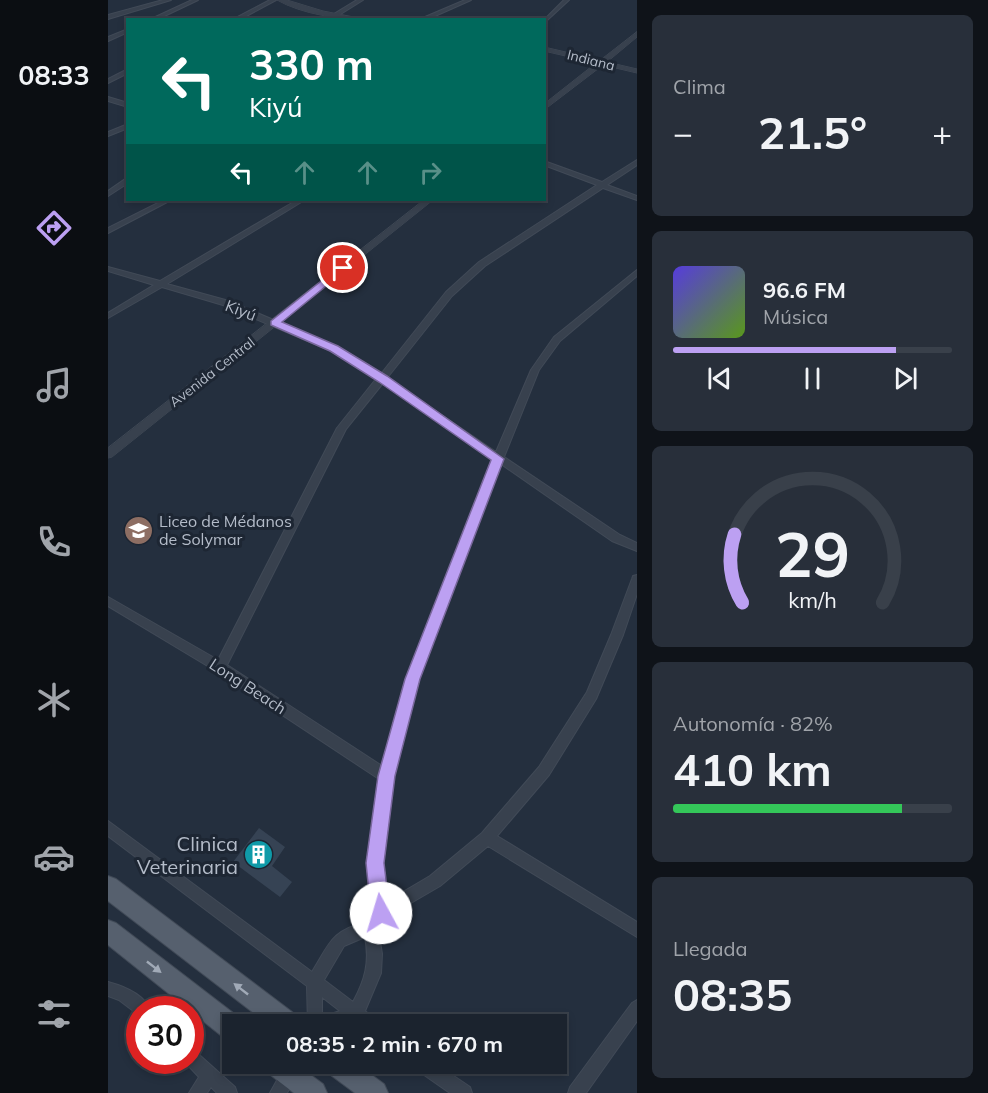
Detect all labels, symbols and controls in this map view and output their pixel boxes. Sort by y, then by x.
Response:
text: 330 m [249,38,374,91]
icon: left [150,42,228,120]
street label: Indiana [565,45,617,75]
text: 08:33 [18,58,90,92]
text: Clima [673,74,726,99]
text: Kiyú [249,90,302,124]
text: 21.5° [758,104,867,160]
text: − [673,112,693,153]
text: + [932,112,952,153]
icon: left [225,156,258,189]
icon: ahead [288,156,321,189]
icon: ahead [351,156,384,189]
icon: right [414,156,447,189]
icon: directions [33,207,75,249]
pin [317,242,368,293]
icon: arrive [326,251,359,284]
text: 96.6 FM [763,276,846,304]
street label: Kiyú [223,295,259,325]
text: Música [763,304,828,329]
street label: Avenida Central [166,333,258,411]
icon: previous [703,362,736,395]
icon: pause [796,362,829,395]
icon: next [889,362,922,395]
icon: music [33,364,75,406]
place label: Liceo de Médanos de Solymar [159,511,292,549]
school or university icon: Liceo de Médanos de Solymar [122,514,154,546]
text: 29 [775,515,850,594]
icon: phone [33,521,75,563]
text: km/h [788,587,837,614]
street label: Long Beach [206,654,290,718]
icon: climate [33,679,75,721]
text: Autonomía · 82% [673,711,833,736]
text: 410 km [673,741,832,797]
place label: Clinica Veterinaria [137,831,238,879]
icon: car [33,836,75,878]
building icon: Clinica Veterinaria [243,839,275,871]
position arrow [349,881,413,945]
text: Llegada [673,936,748,961]
one-way arrow [146,960,162,973]
text: 08:35 [673,966,792,1022]
one-way arrow [233,983,248,995]
icon: filters [33,993,75,1035]
speed limit sign: 30 [126,996,204,1074]
text: 08:35 · 2 min · 670 m [286,1030,503,1058]

